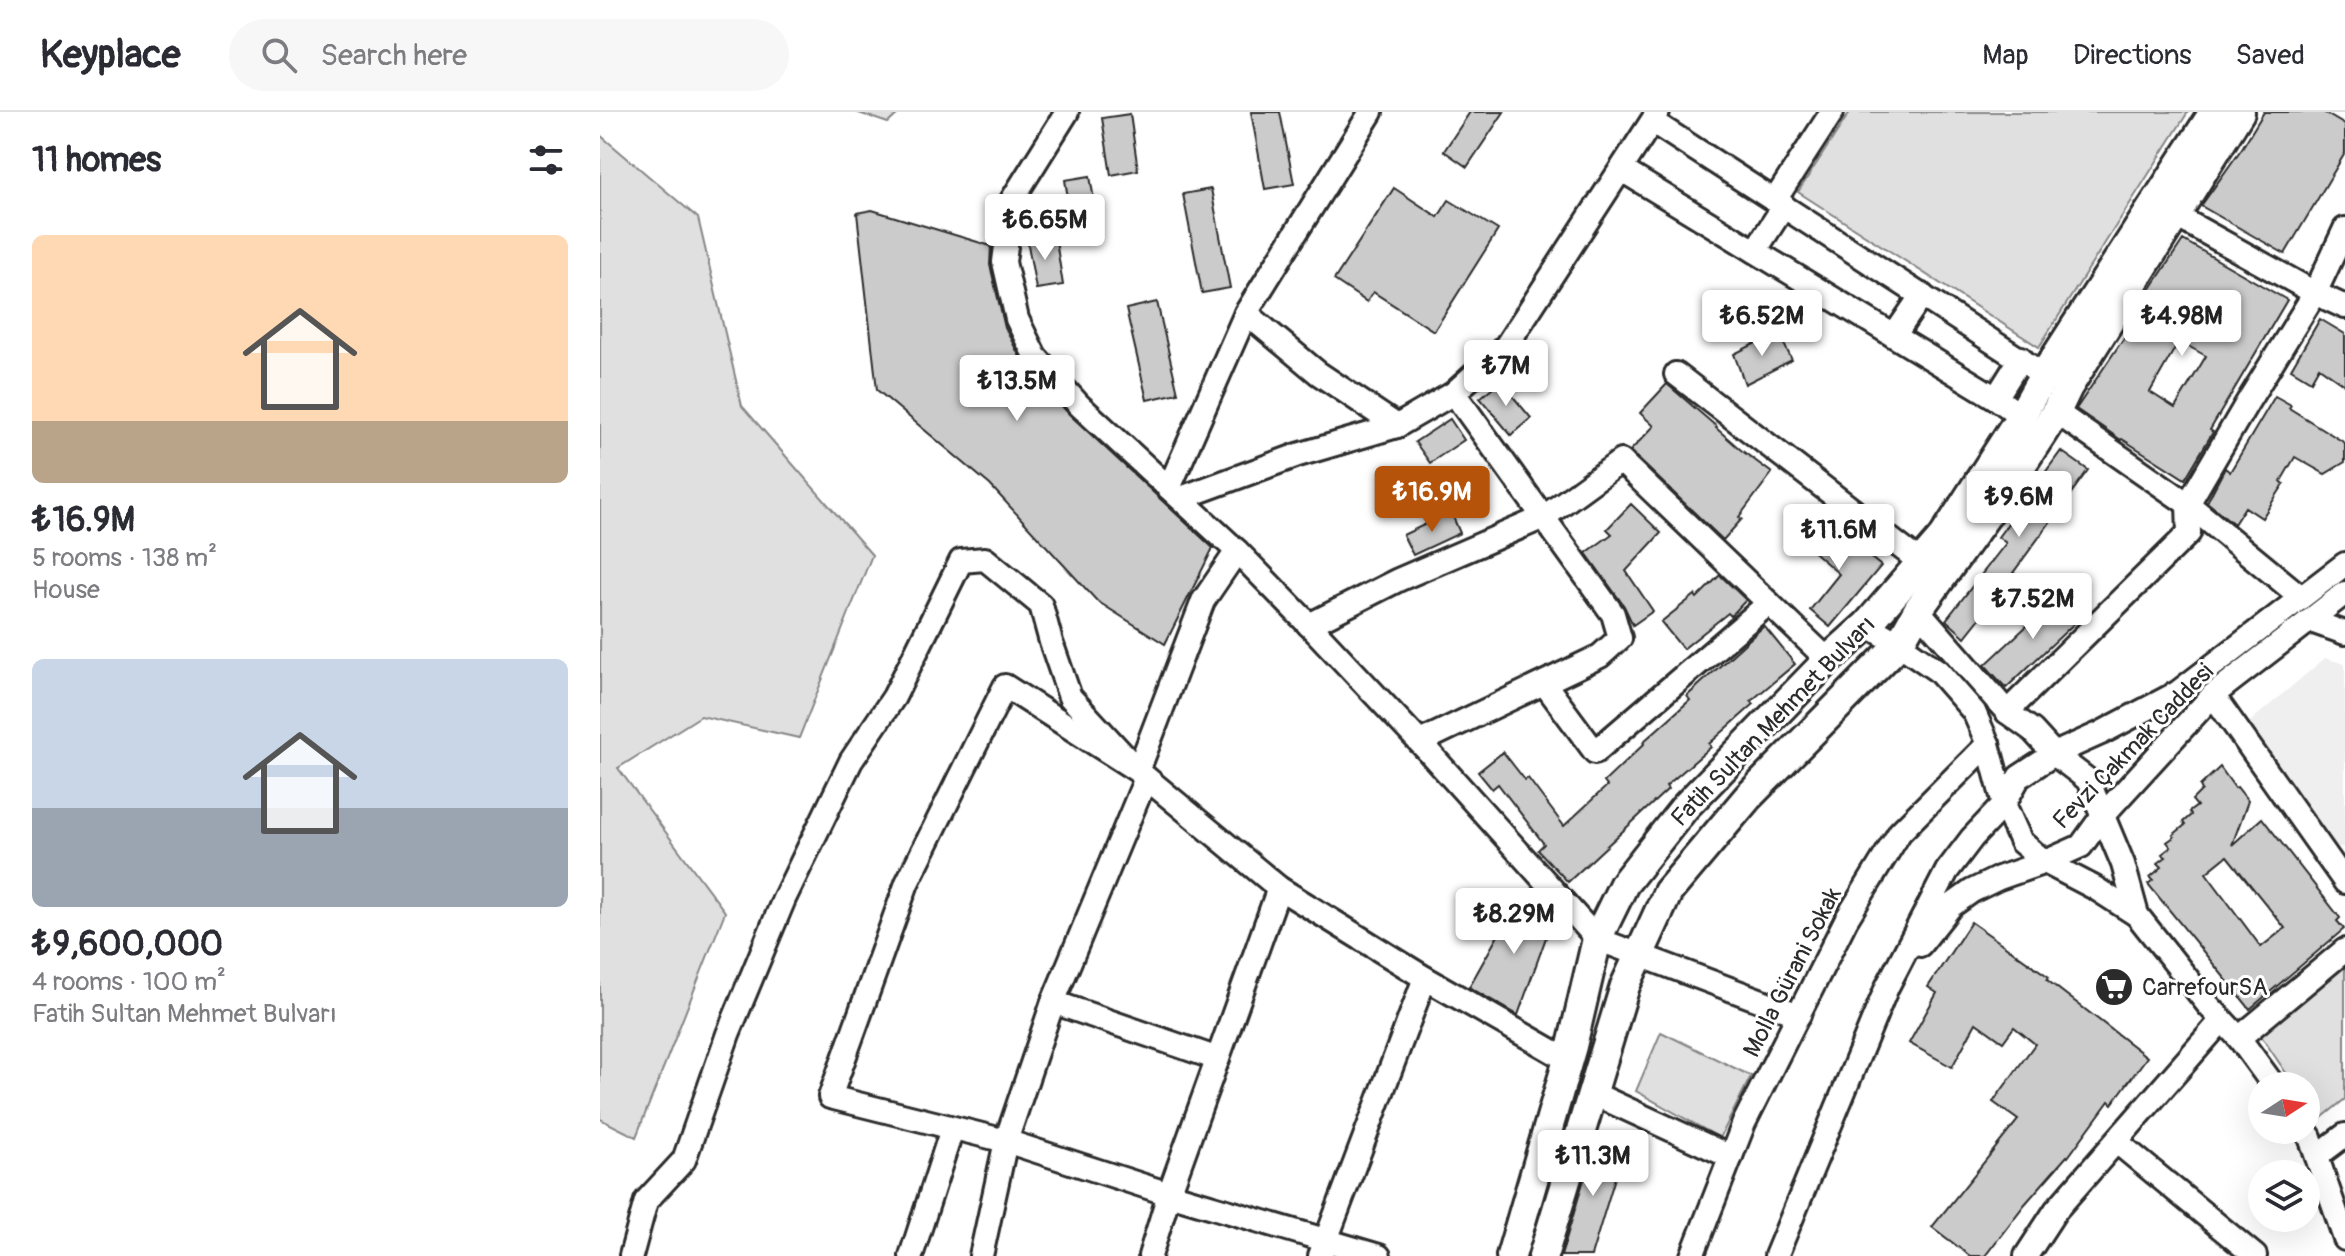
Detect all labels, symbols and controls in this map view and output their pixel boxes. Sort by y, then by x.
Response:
search box [229,19,789,91]
text: Keyplace [40,31,181,79]
icon: search [257,33,301,77]
text: Search here [321,37,467,74]
text: Map [1982,38,2029,73]
text: Directions [2073,38,2192,73]
text: Saved [2236,38,2305,73]
icon: filters [524,138,568,182]
text: 11 homes [32,139,161,182]
pin: ₺6.65M [980,194,1110,262]
text: ₺6.65M [1003,204,1087,236]
icon: home [228,287,372,431]
pin: ₺6.52M [1697,290,1827,358]
pin: ₺4.98M [2117,290,2247,358]
text: ₺6.52M [1720,300,1804,332]
text: ₺4.98M [2141,300,2223,332]
pin: ₺7M [1467,340,1545,408]
text: ₺7M [1482,350,1530,382]
pin: ₺13.5M [952,355,1082,423]
text: ₺13.5M [978,365,1056,397]
pin: ₺16.9M [1367,466,1497,534]
pin: ₺9.6M [1963,471,2075,539]
text: ₺16.9M [1393,476,1471,508]
text: ₺9.6M [1985,481,2053,513]
text: ₺16.9M [32,499,135,542]
pin: ₺11.6M [1774,504,1904,572]
text: ₺11.6M [1801,514,1877,546]
text: 5 rooms · 138 m² [32,542,217,574]
pin: ₺7.52M [1968,573,2098,641]
text: House [32,574,100,606]
text: ₺7.52M [1992,583,2074,615]
street label: Fatih Sultan Mehmet Bulvarı [1665,610,1881,833]
street label: Fevzi Çakmak Caddesi [2047,658,2220,835]
icon: home [228,711,372,855]
street label: Molla Gürani Sokak [1737,883,1848,1062]
pin: ₺8.29M [1449,888,1579,956]
text: ₺8.29M [1473,898,1555,930]
text: ₺9,600,000 [32,923,223,966]
text: 4 rooms · 100 m² [32,966,226,998]
supermarket icon: CarrefourSA [2093,966,2135,1008]
place label: CarrefourSA [2142,973,2268,1002]
text: Fatih Sultan Mehmet Bulvarı [32,998,337,1030]
north arrow [2248,1072,2320,1144]
map controls [2248,1072,2320,1232]
pin: ₺11.3M [1528,1130,1658,1198]
text: ₺11.3M [1556,1140,1630,1172]
button: layers [2248,1160,2320,1232]

